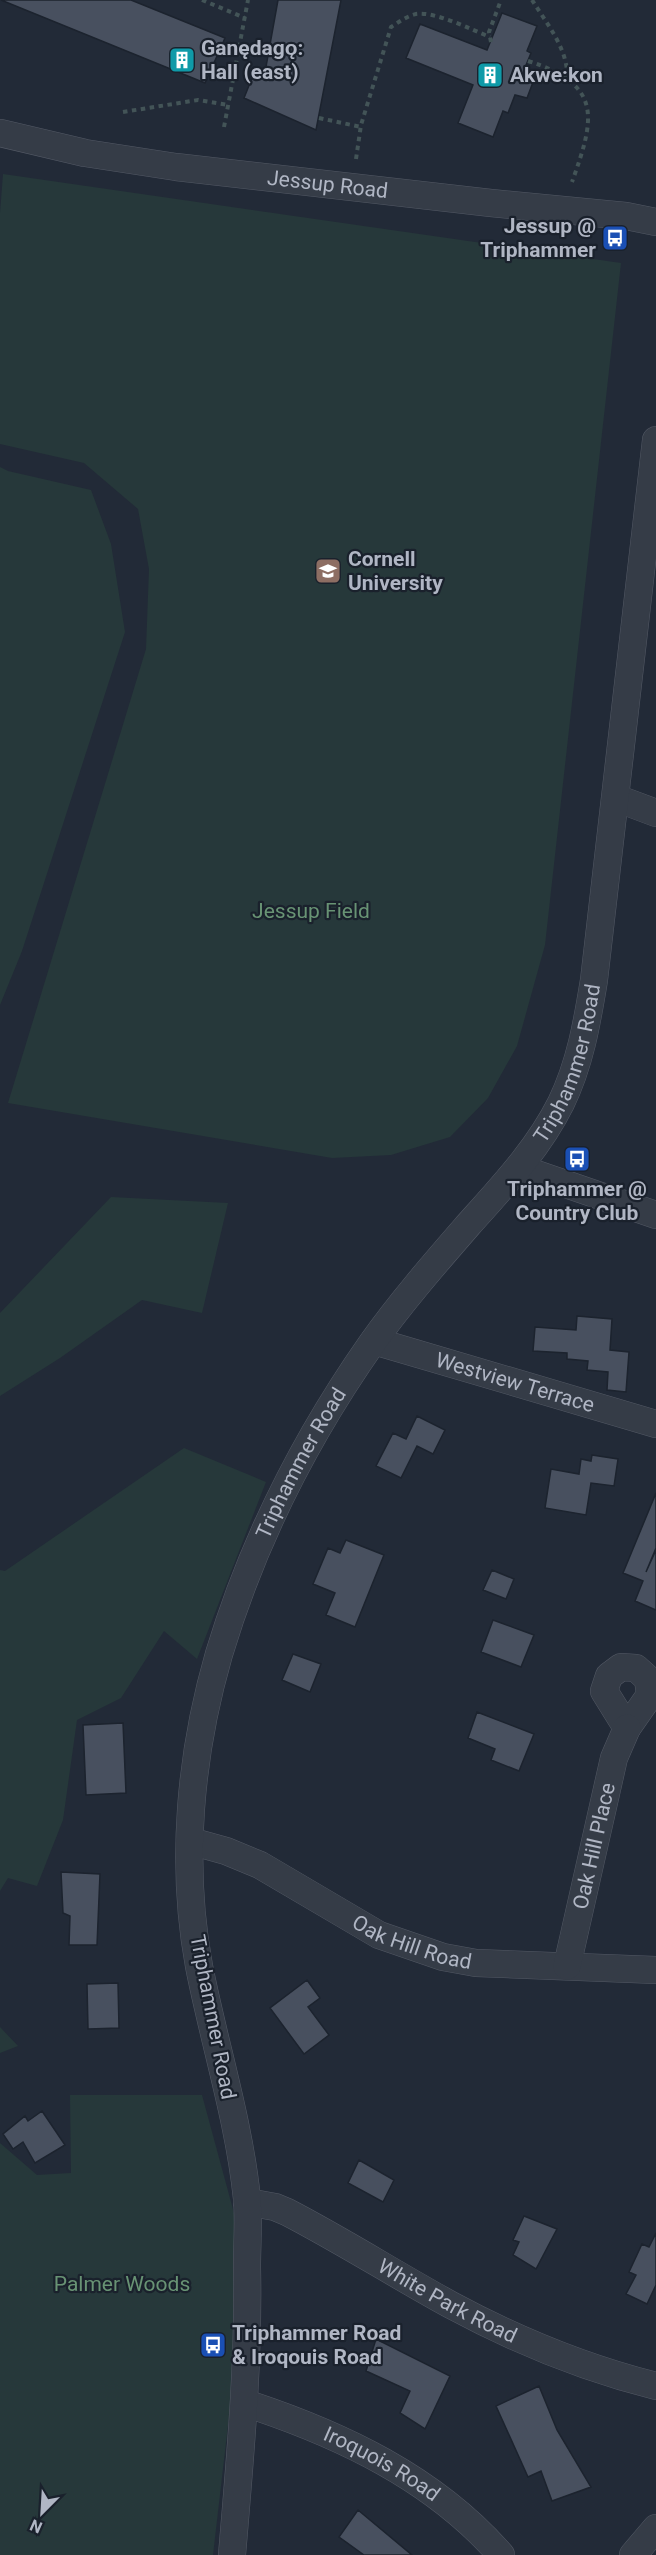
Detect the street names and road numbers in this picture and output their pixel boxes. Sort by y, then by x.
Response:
street label: Jessup Road [266,166,389,203]
street label: Triphammer Road [529,982,605,1147]
street label: Westview Terrace [433,1348,597,1417]
street label: Triphammer Road [251,1383,351,1542]
street label: Oak Hill Place [568,1780,620,1912]
street label: Oak Hill Road [348,1910,474,1974]
street label: Triphammer Road [185,1933,241,2101]
street label: White Park Road [374,2254,521,2348]
street label: Iroquois Road [320,2422,444,2506]

